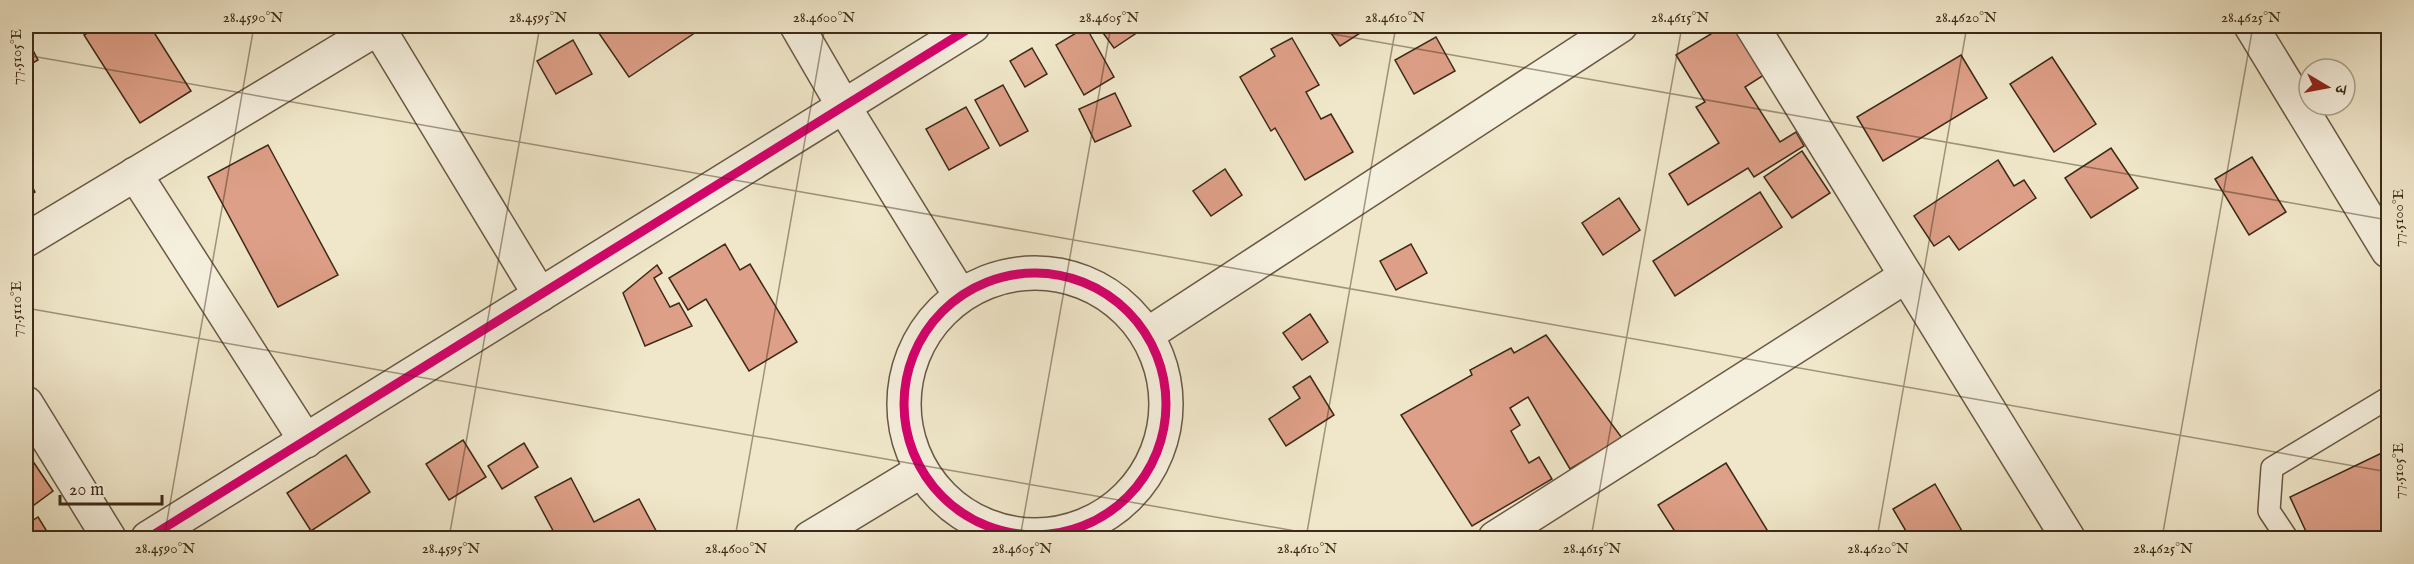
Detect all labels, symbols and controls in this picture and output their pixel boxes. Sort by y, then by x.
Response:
text: 28.4590°N [223,8,283,27]
text: 28.4595°N [509,8,567,27]
text: 28.4600°N [793,8,855,27]
text: 28.4605°N [1079,8,1139,27]
text: 28.4610°N [1365,8,1425,27]
text: 28.4615°N [1651,8,1709,27]
text: 28.4620°N [1935,8,1997,27]
text: 28.4625°N [2221,8,2281,27]
text: 77.5105°E [7,29,26,85]
north arrow [2297,57,2357,117]
text: उ [2329,83,2351,97]
text: 77.5100°E [2389,189,2408,247]
text: 77.5110°E [7,281,26,337]
text: 77.5105°E [2389,443,2408,499]
scale bar [60,468,162,506]
text: 20 m [69,479,104,502]
text: 28.4590°N [135,539,195,558]
text: 28.4595°N [422,539,480,558]
text: 28.4600°N [705,539,767,558]
text: 28.4605°N [992,539,1052,558]
text: 28.4610°N [1277,539,1337,558]
text: 28.4615°N [1563,539,1621,558]
text: 28.4620°N [1847,539,1909,558]
text: 28.4625°N [2133,539,2193,558]

